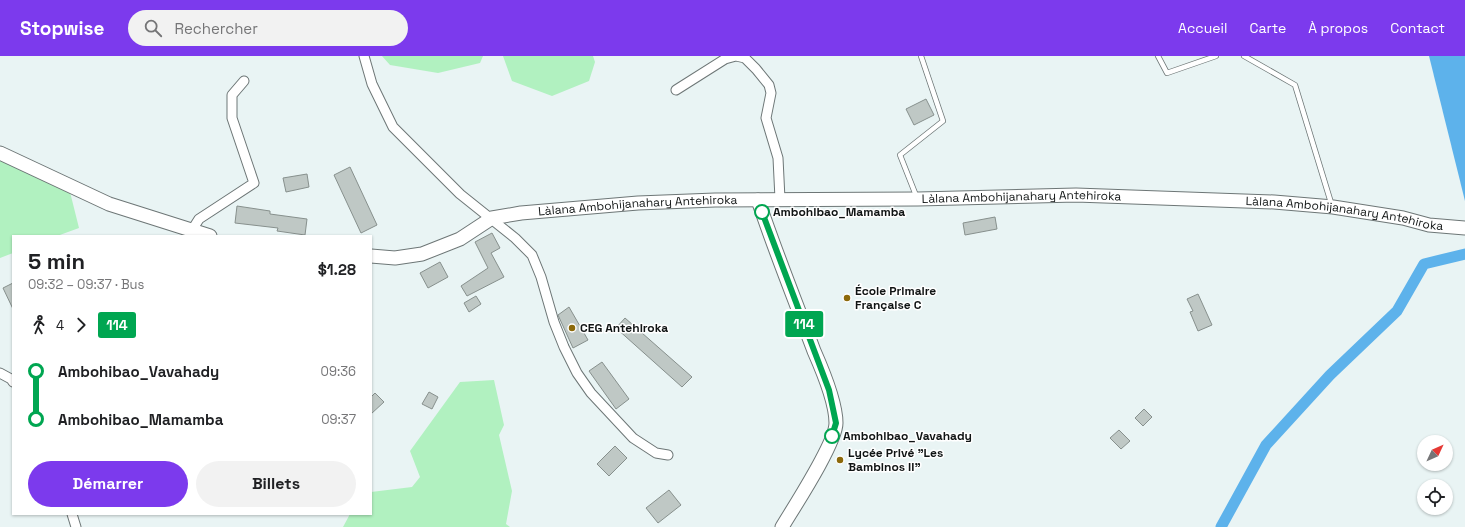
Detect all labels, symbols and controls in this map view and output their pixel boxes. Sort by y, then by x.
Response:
search box [128,10,408,46]
text: Stopwise [20,16,104,41]
icon: search [142,17,164,39]
text: Rechercher [174,19,258,38]
text: Accueil [1178,19,1227,37]
text: Carte [1249,19,1286,37]
text: À propos [1308,19,1368,37]
text: Contact [1390,19,1445,37]
street label: Làlana Ambohijanahary Antehiroka [922,187,1122,207]
street label: Làlana Ambohijanahary Antehiroka [538,192,738,220]
street label: Làlana Ambohijanahary Antehiroka [1245,193,1444,234]
marker: Ambohibao_Mamamba [754,204,770,220]
place label: Ambohibao_Mamamba [773,204,905,220]
text: 5 min [28,247,85,275]
text: $1.28 [318,260,356,279]
text: 09:32 – 09:37 · Bus [28,276,144,293]
place label: École Primaire Française C [855,283,936,313]
marker: École Primaire Française C [842,293,852,303]
line badge: 114 [781,311,827,337]
icon: walk [28,314,50,336]
icon: forward [70,314,92,336]
text: 114 [793,315,815,333]
text: 114 [106,316,128,334]
text: 4 [56,317,64,334]
place label: CEG Antehiroka [580,320,668,336]
marker: CEG Antehiroka [567,323,577,333]
text: Ambohibao_Vavahady [58,362,219,381]
text: 09:36 [321,363,356,380]
text: Ambohibao_Mamamba [58,410,223,429]
text: 09:37 [321,411,356,428]
marker: Ambohibao_Vavahady [824,428,840,444]
place label: Ambohibao_Vavahady [843,428,972,444]
north arrow [1417,435,1453,471]
map controls [1417,435,1453,515]
place label: Lycée Privé "Les Bambinos II" [848,445,943,475]
marker: Lycée Privé "Les Bambinos II" [835,455,845,465]
button: Démarrer [28,461,188,507]
button: Billets [196,461,356,507]
button: locate [1417,479,1453,515]

